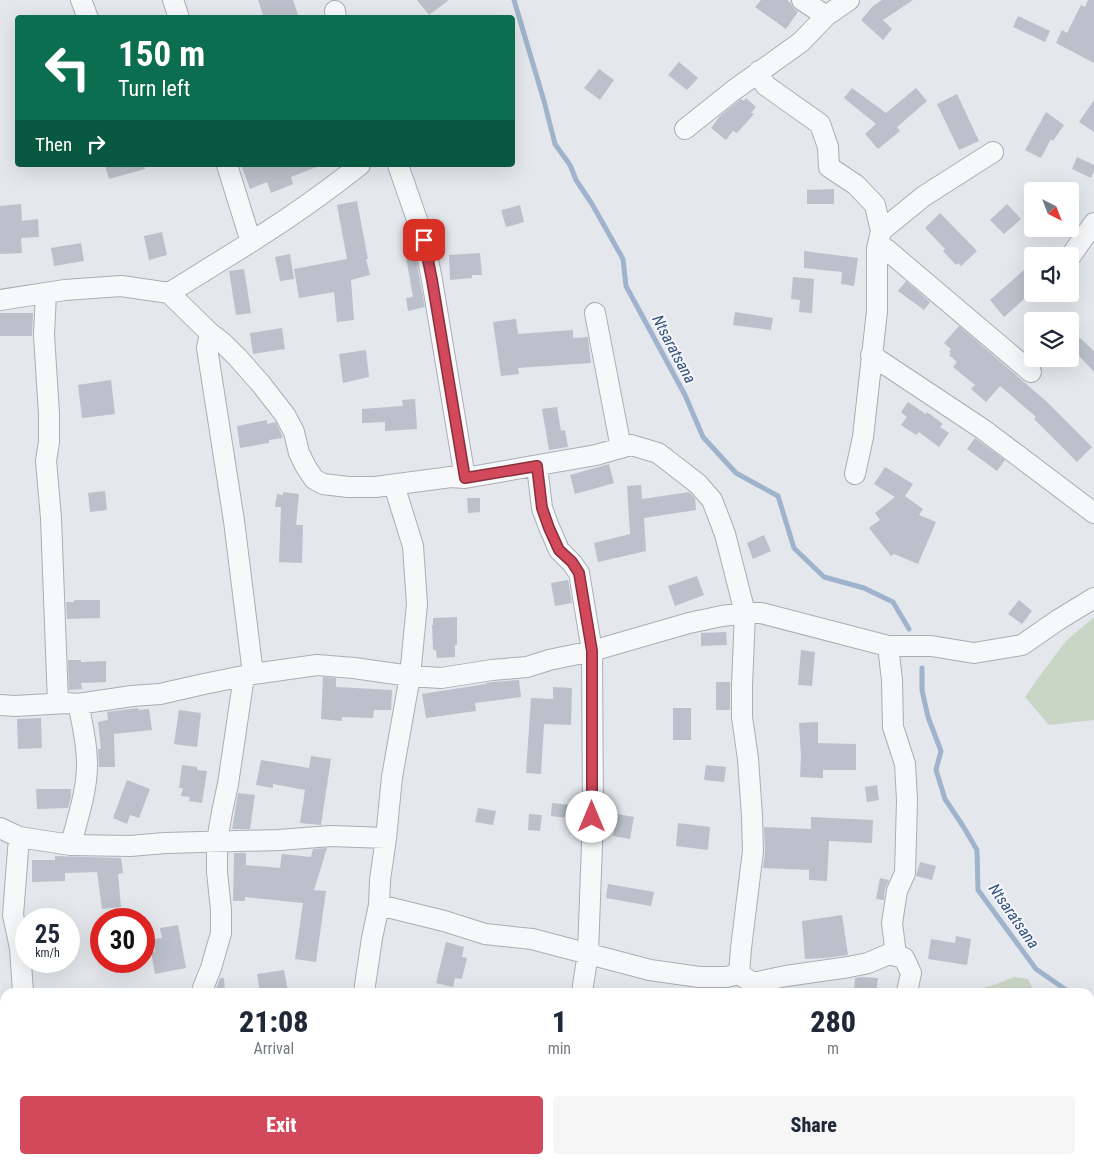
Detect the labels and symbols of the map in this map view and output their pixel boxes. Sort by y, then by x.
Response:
north arrow [1024,182,1079,238]
pin [403,219,445,261]
water label: Ntsaratsana [648,312,700,386]
position arrow [565,790,617,842]
water label: Ntsaratsana [985,880,1043,952]
speed limit sign: 30 [90,908,155,973]

